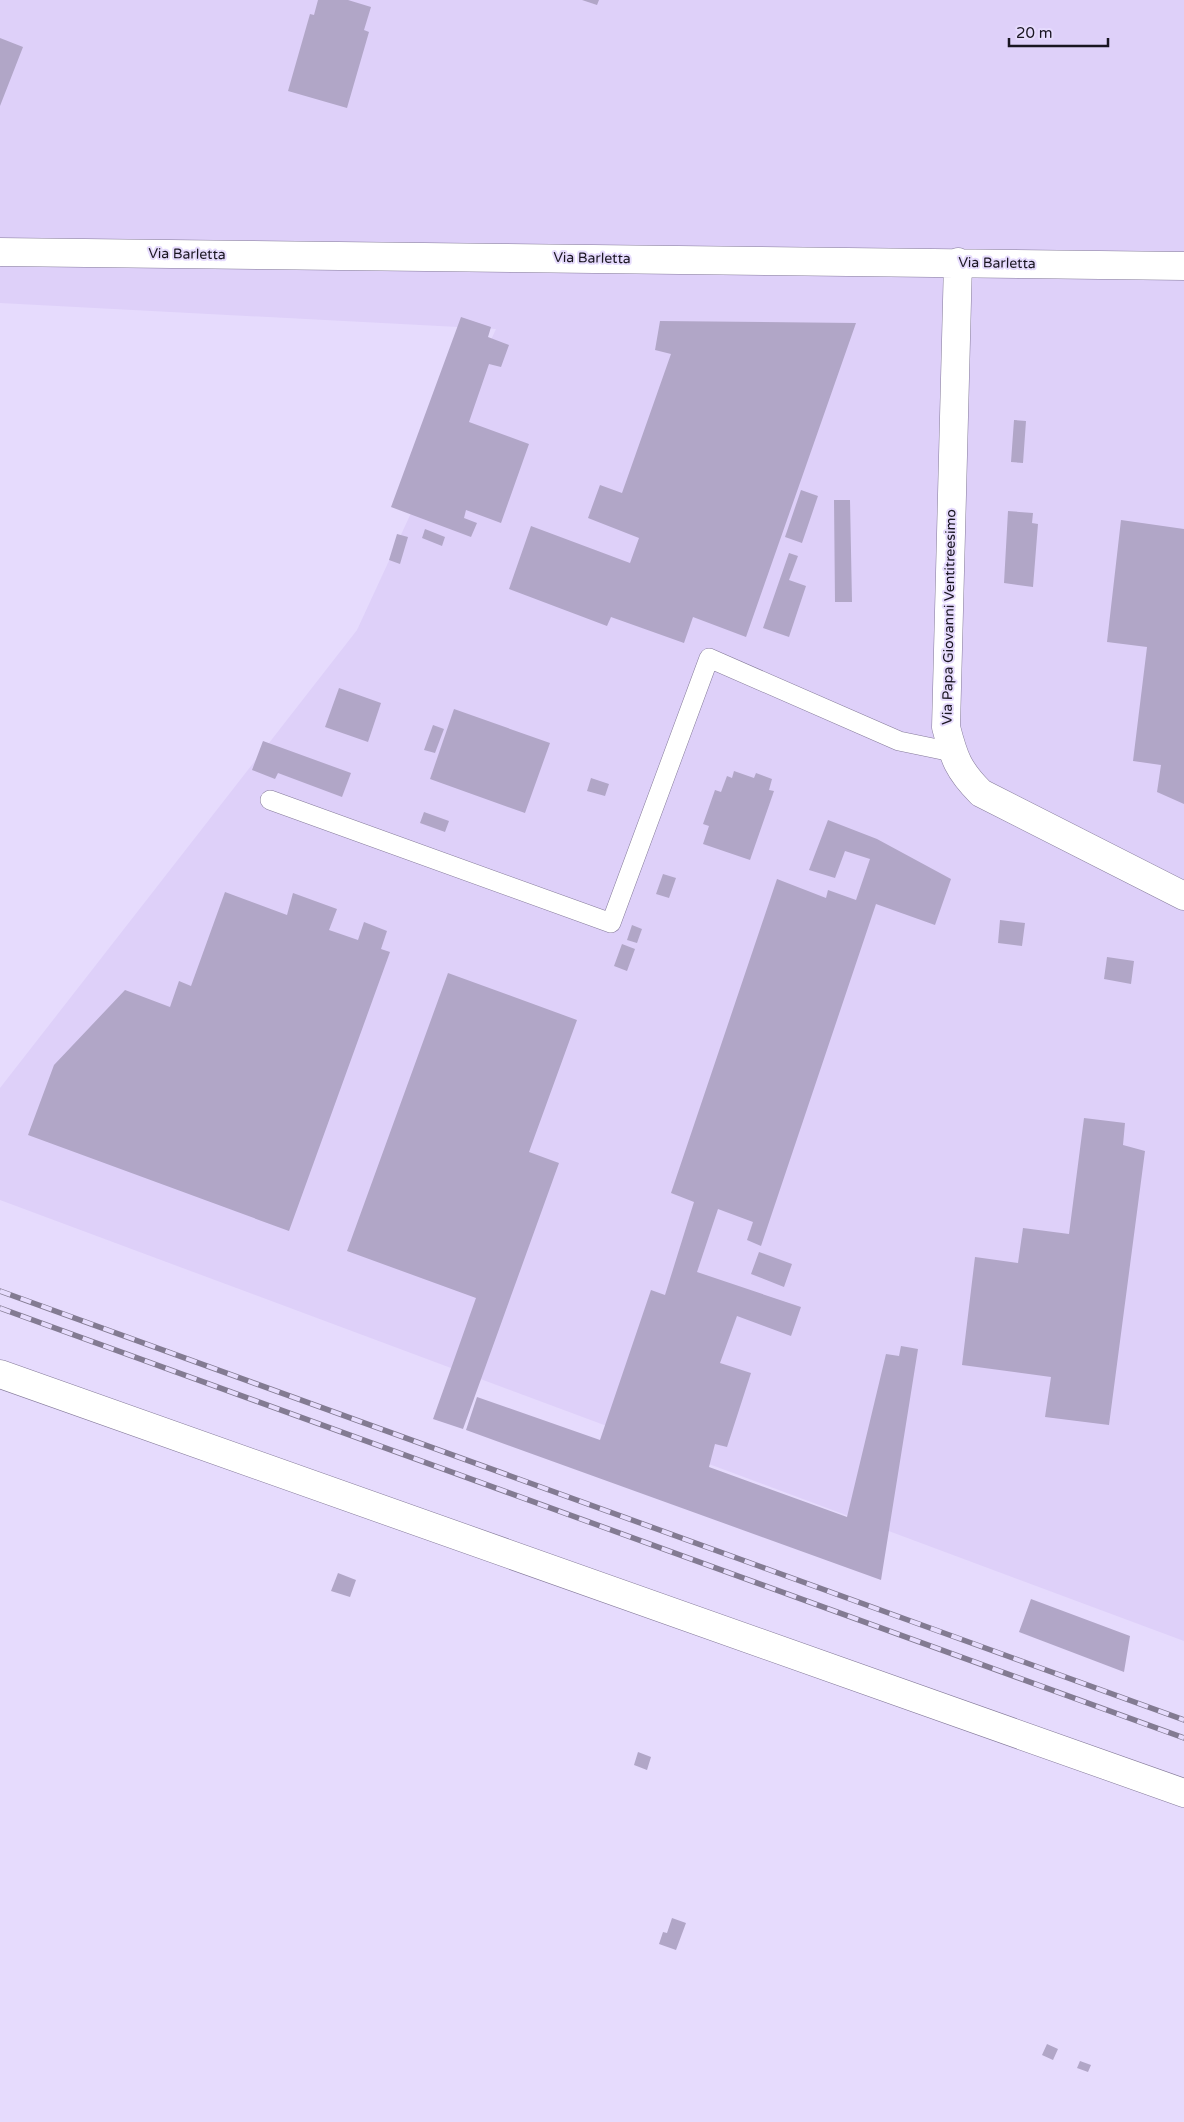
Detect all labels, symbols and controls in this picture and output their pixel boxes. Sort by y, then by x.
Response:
scale bar [1009,15,1108,47]
text: 20 m [1016,24,1053,42]
street label: Via Barletta [148,245,226,263]
street label: Via Barletta [553,249,631,267]
street label: Via Barletta [958,254,1036,272]
street label: Via Papa Giovanni Ventitreesimo [939,509,959,725]

